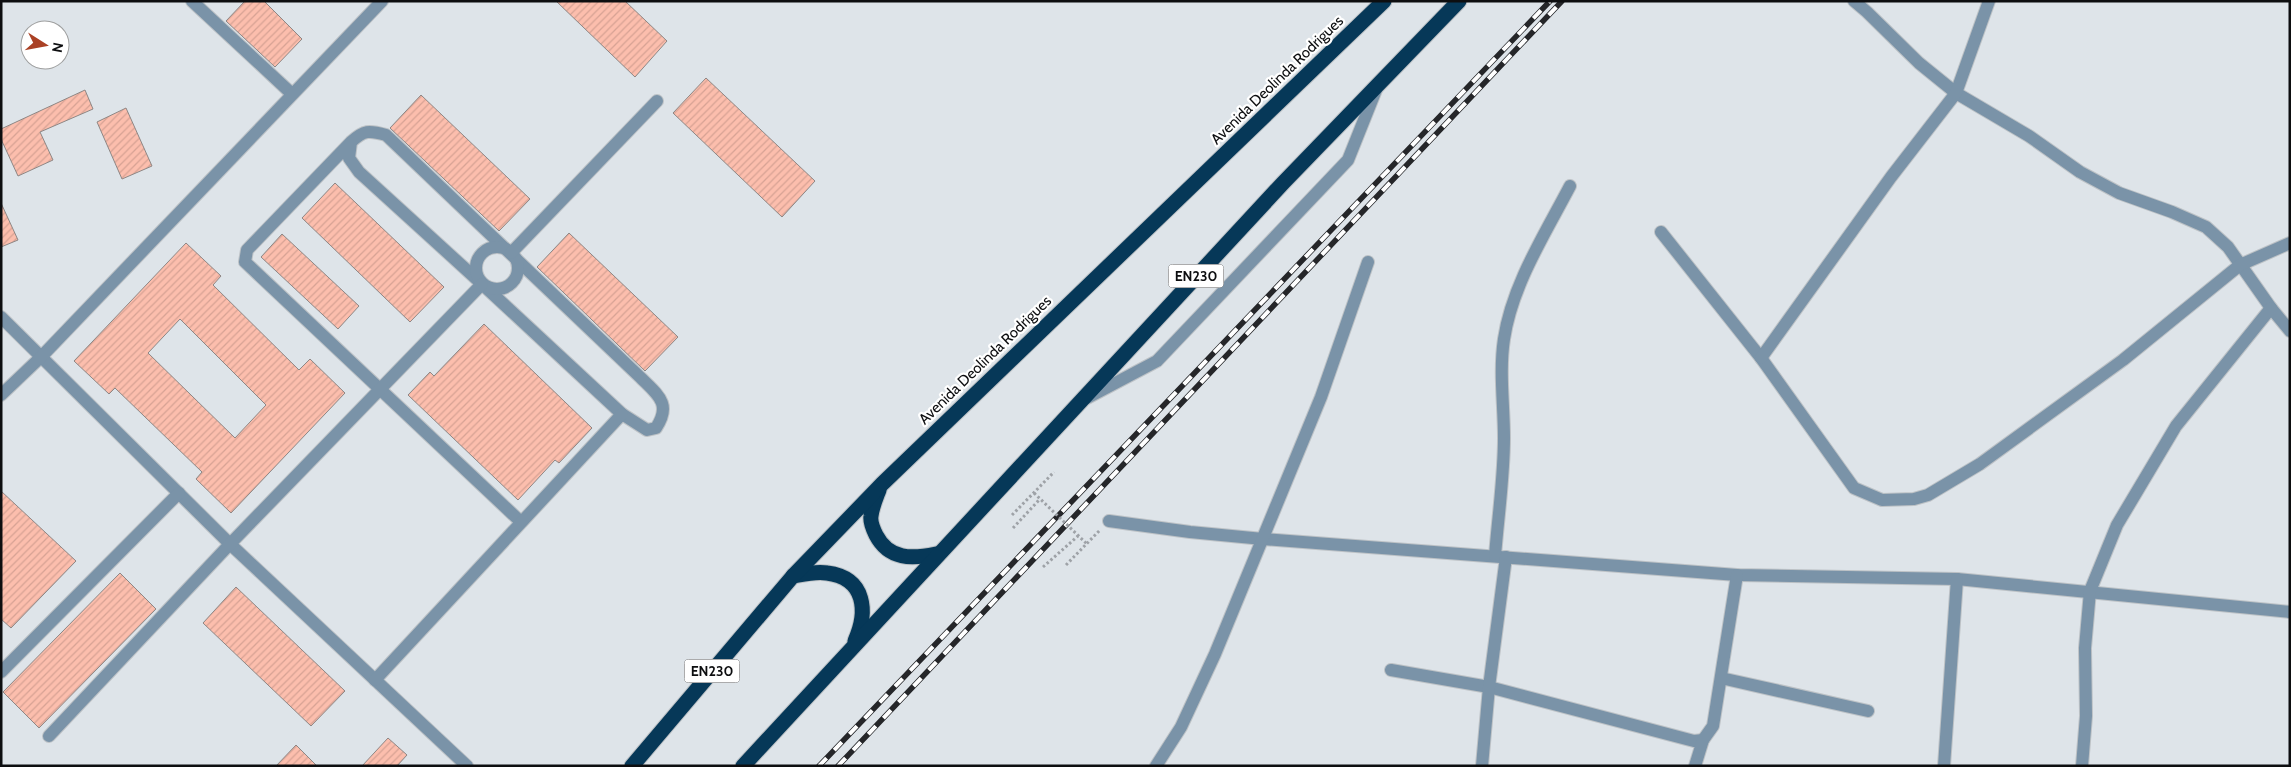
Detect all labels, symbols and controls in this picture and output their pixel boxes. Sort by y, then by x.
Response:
street label: Avenida Deolinda Rodrigues [1207,12,1347,148]
north arrow [20,20,70,70]
text: N [48,41,68,54]
road number: EN230 [1168,264,1224,288]
street label: Avenida Deolinda Rodrigues [915,292,1055,428]
road number: EN230 [684,659,740,682]

